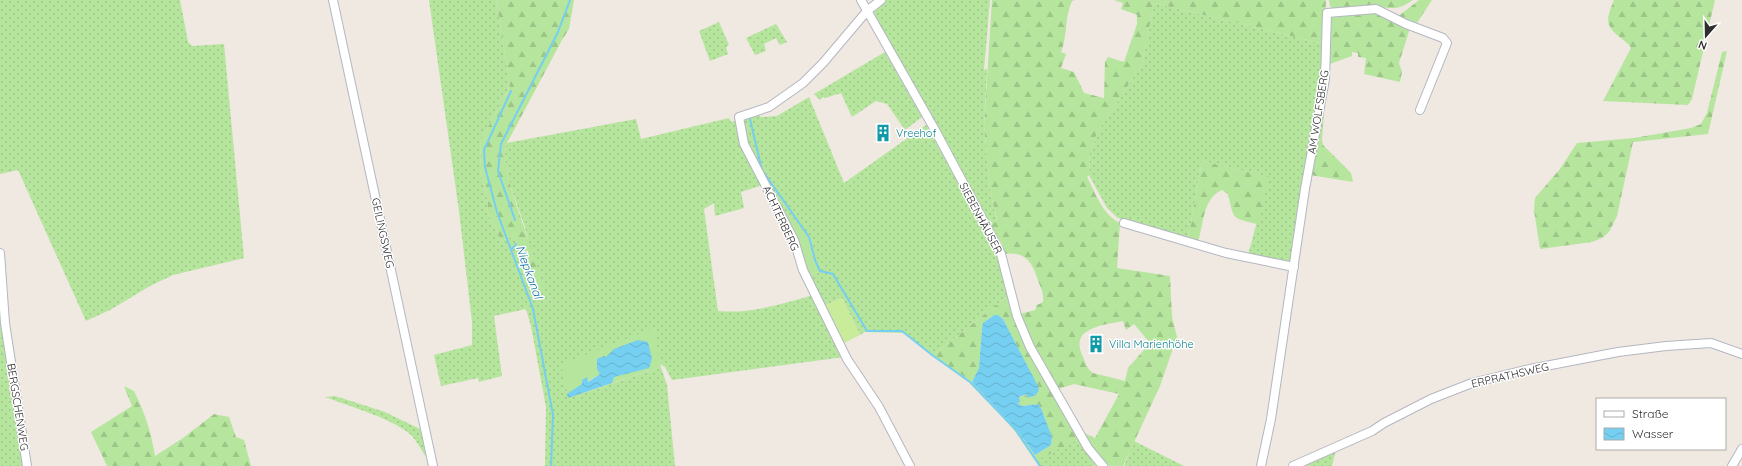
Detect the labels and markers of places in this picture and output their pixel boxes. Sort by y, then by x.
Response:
building icon: Vreehof [873,123,893,143]
place label: Vreehof [896,126,936,140]
building icon: Villa Marienhöhe [1086,334,1106,354]
place label: Villa Marienhöhe [1109,337,1194,351]

